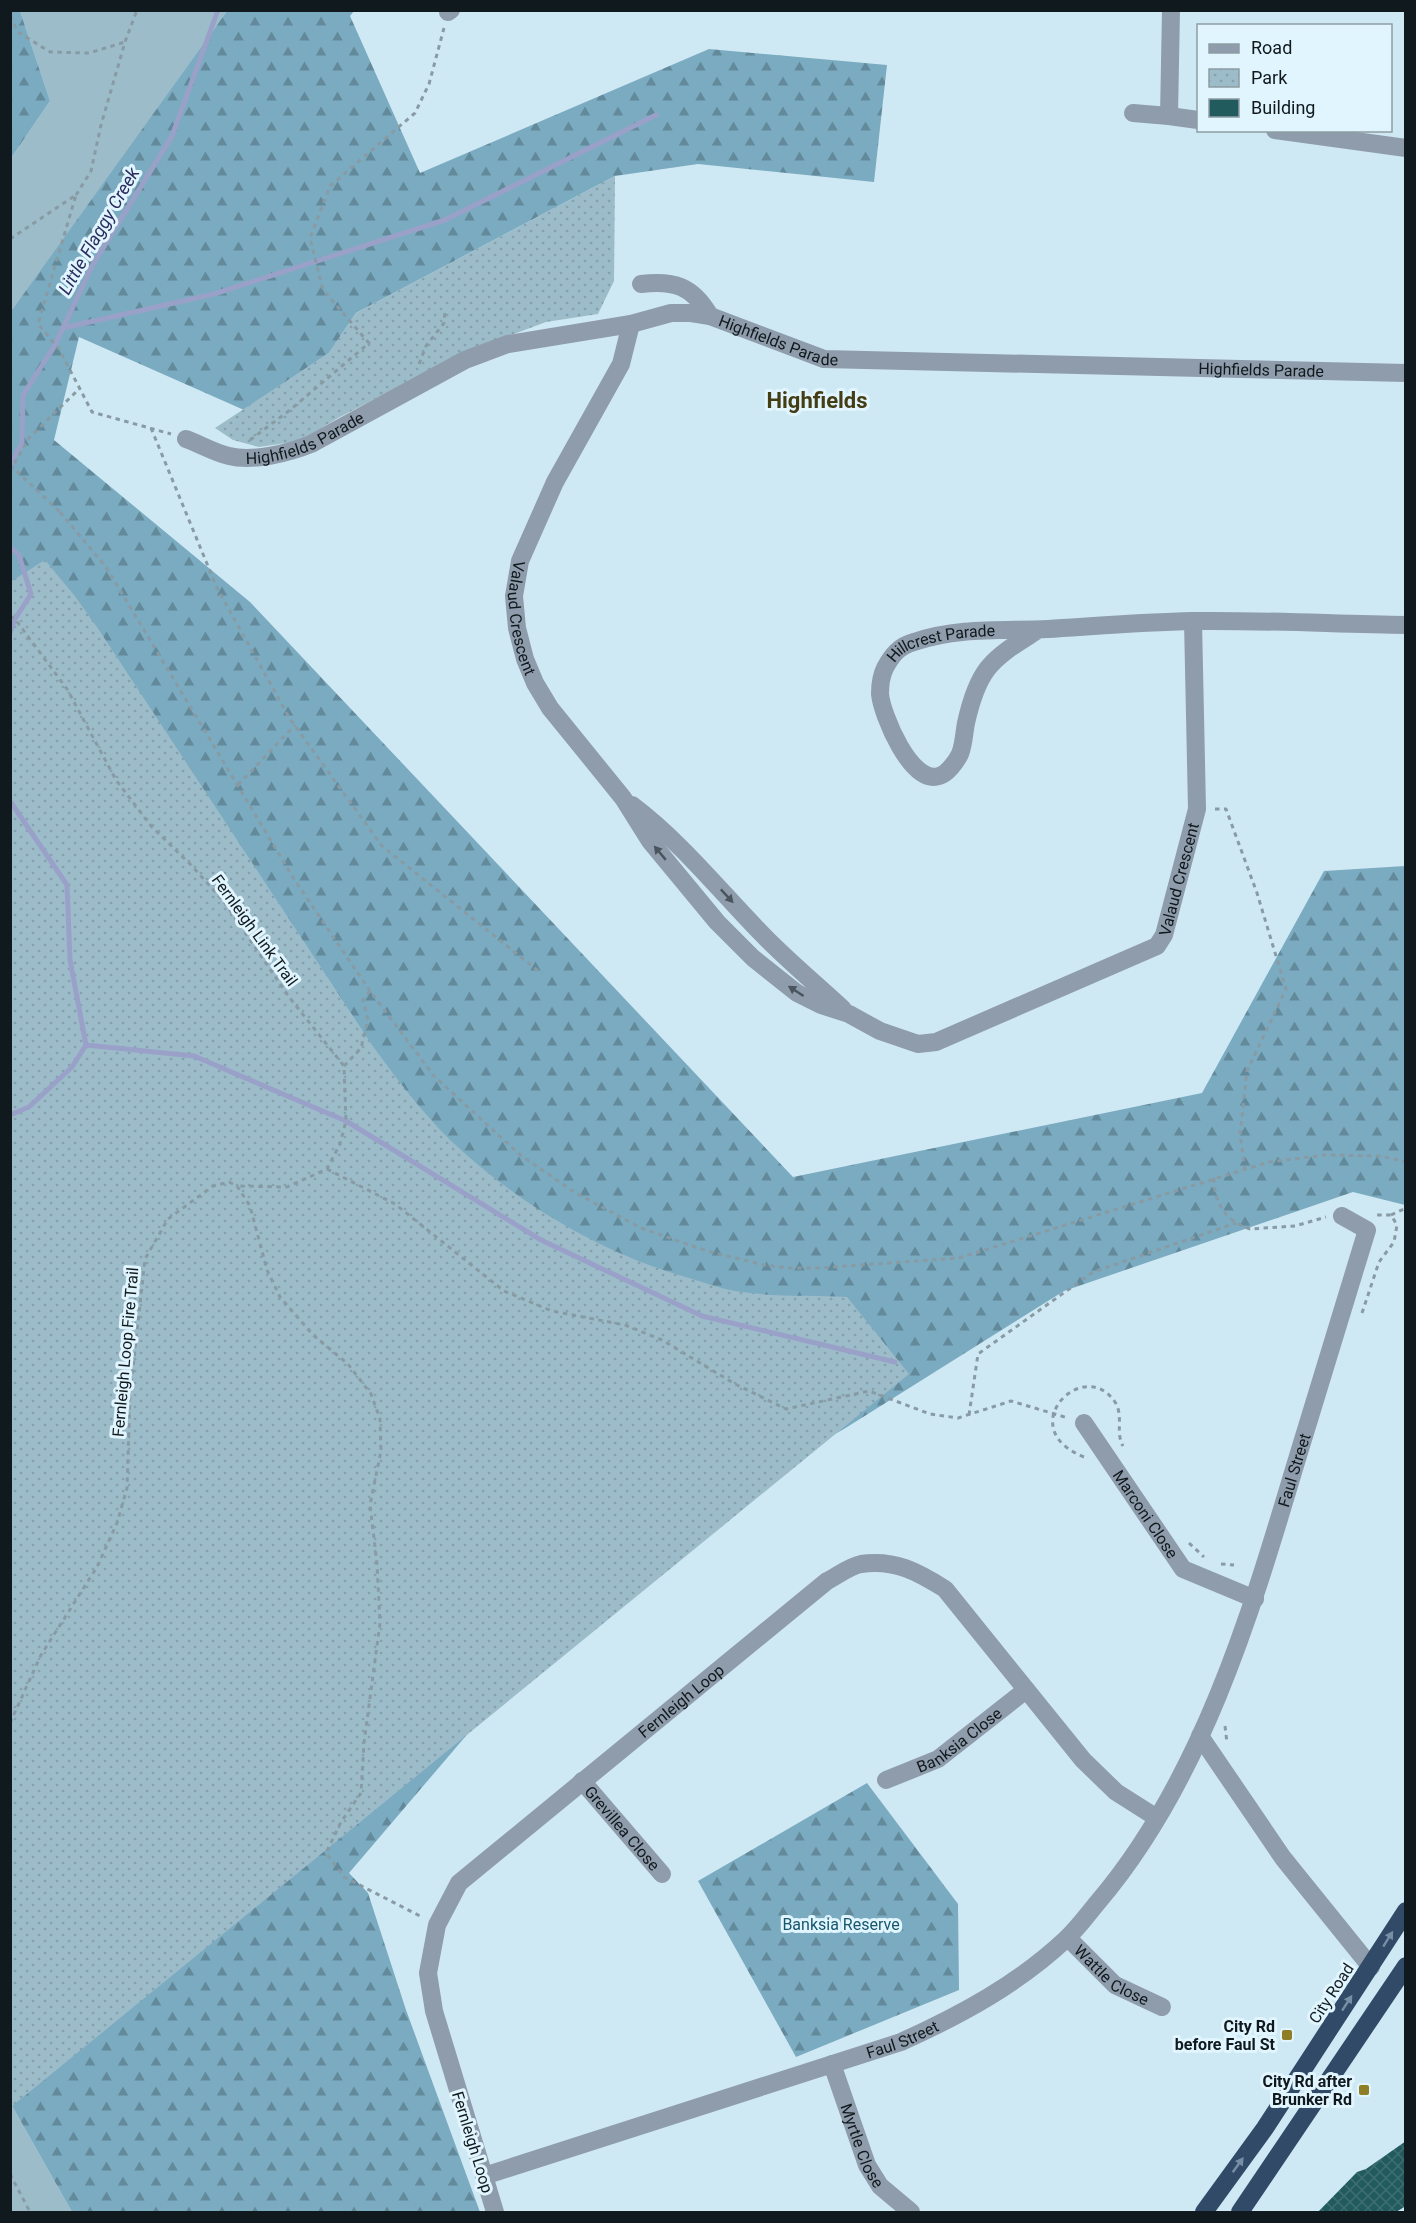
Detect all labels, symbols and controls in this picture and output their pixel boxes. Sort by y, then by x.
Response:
legend [1197,24,1392,132]
text: Road [1251,37,1292,58]
text: Park [1251,67,1288,88]
text: Building [1251,97,1315,118]
water label: Little Flaggy Creek [54,163,144,298]
street label: Highfields Parade [716,311,838,369]
street label: Highfields Parade [1198,359,1324,381]
district label: Highfields [766,388,868,413]
street label: Highfields Parade [245,408,367,468]
street label: Valaud Crescent [504,559,540,678]
street label: Hillcrest Parade [883,621,995,666]
street label: Valaud Crescent [1155,821,1203,938]
one-way arrow [653,845,666,861]
street label: Fernleigh Link Trail [208,871,301,990]
one-way arrow [719,889,733,903]
one-way arrow [787,985,804,996]
street label: Fernleigh Loop Fire Trail [109,1267,142,1438]
street label: Faul Street [1274,1431,1315,1509]
street label: Marconi Close [1109,1467,1182,1562]
street label: Fernleigh Loop [635,1660,728,1742]
street label: Banksia Close [914,1704,1006,1777]
street label: Grevillea Close [581,1782,664,1874]
park label: Banksia Reserve [782,1915,900,1934]
one-way arrow [1383,1931,1394,1947]
street label: Wattle Close [1070,1941,1152,2009]
street label: City Road [1305,1960,1358,2027]
one-way arrow [1342,1995,1353,2012]
street label: Faul Street [864,2017,942,2063]
place label: City Rd before Faul St [1175,2017,1276,2054]
marker: City Rd before Faul St [1280,2028,1294,2042]
place label: City Rd after Brunker Rd [1262,2072,1352,2109]
marker: City Rd after Brunker Rd [1357,2083,1371,2097]
street label: Fernleigh Loop [448,2089,497,2195]
street label: Myrtle Close [836,2101,888,2191]
one-way arrow [1232,2158,1244,2174]

